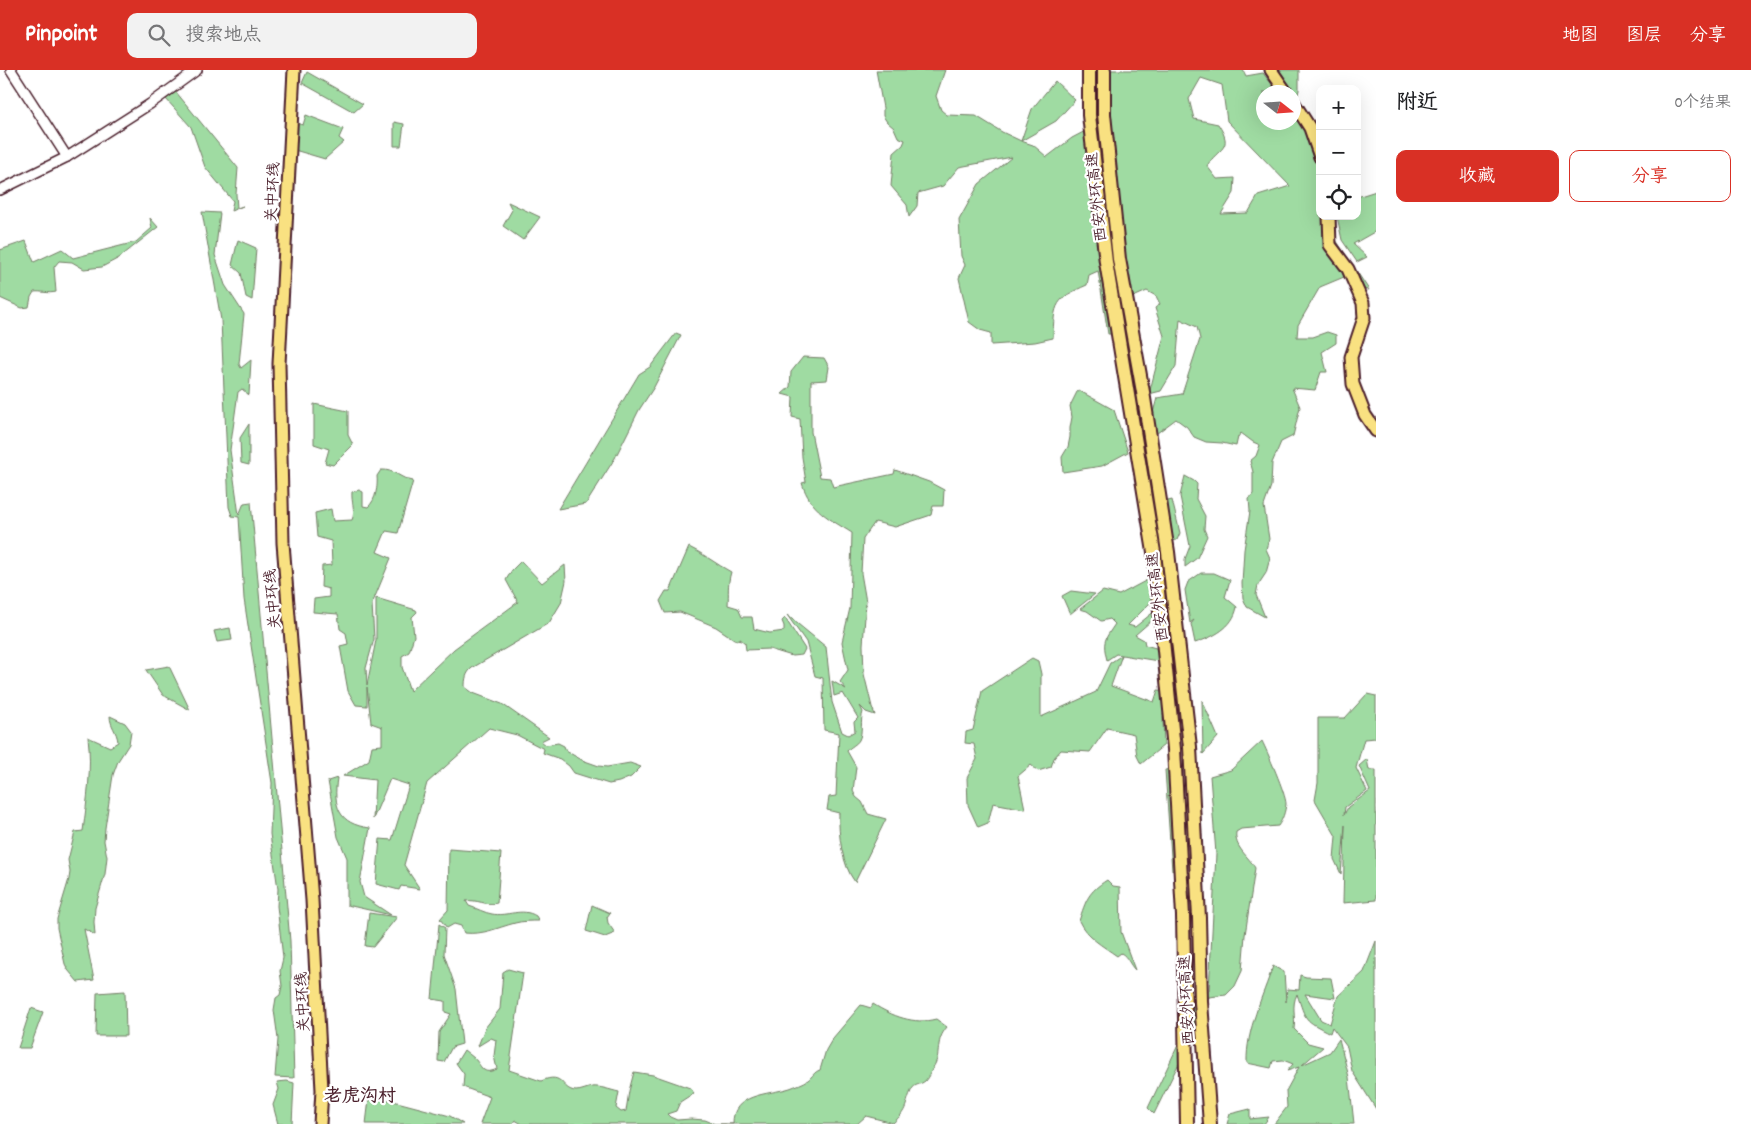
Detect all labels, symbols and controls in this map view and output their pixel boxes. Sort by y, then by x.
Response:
search box [127,13,477,58]
text: Pinpoint [25,18,97,52]
icon: search [145,21,173,49]
text: 搜索地点 [185,23,261,50]
text: 地图 [1562,24,1598,49]
text: 图层 [1626,24,1662,49]
text: 分享 [1690,24,1726,49]
north arrow [1256,85,1301,130]
map controls [1316,85,1361,220]
button: + [1316,85,1361,130]
text: 附近 [1396,89,1438,119]
text: 0个结果 [1674,92,1731,115]
button: − [1316,130,1361,175]
button: 收藏 [1396,150,1559,202]
button: 分享 [1569,150,1731,202]
street label: 西安外环高速 [1082,151,1114,243]
street label: 关中环线 [261,162,287,223]
button: locate [1316,175,1361,220]
street label: 西安外环高速 [1143,551,1175,643]
street label: 关中环线 [260,568,288,630]
street label: 西安外环高速 [1175,954,1201,1045]
street label: 关中环线 [291,971,317,1032]
district label: 老虎沟村 [324,1085,396,1110]

